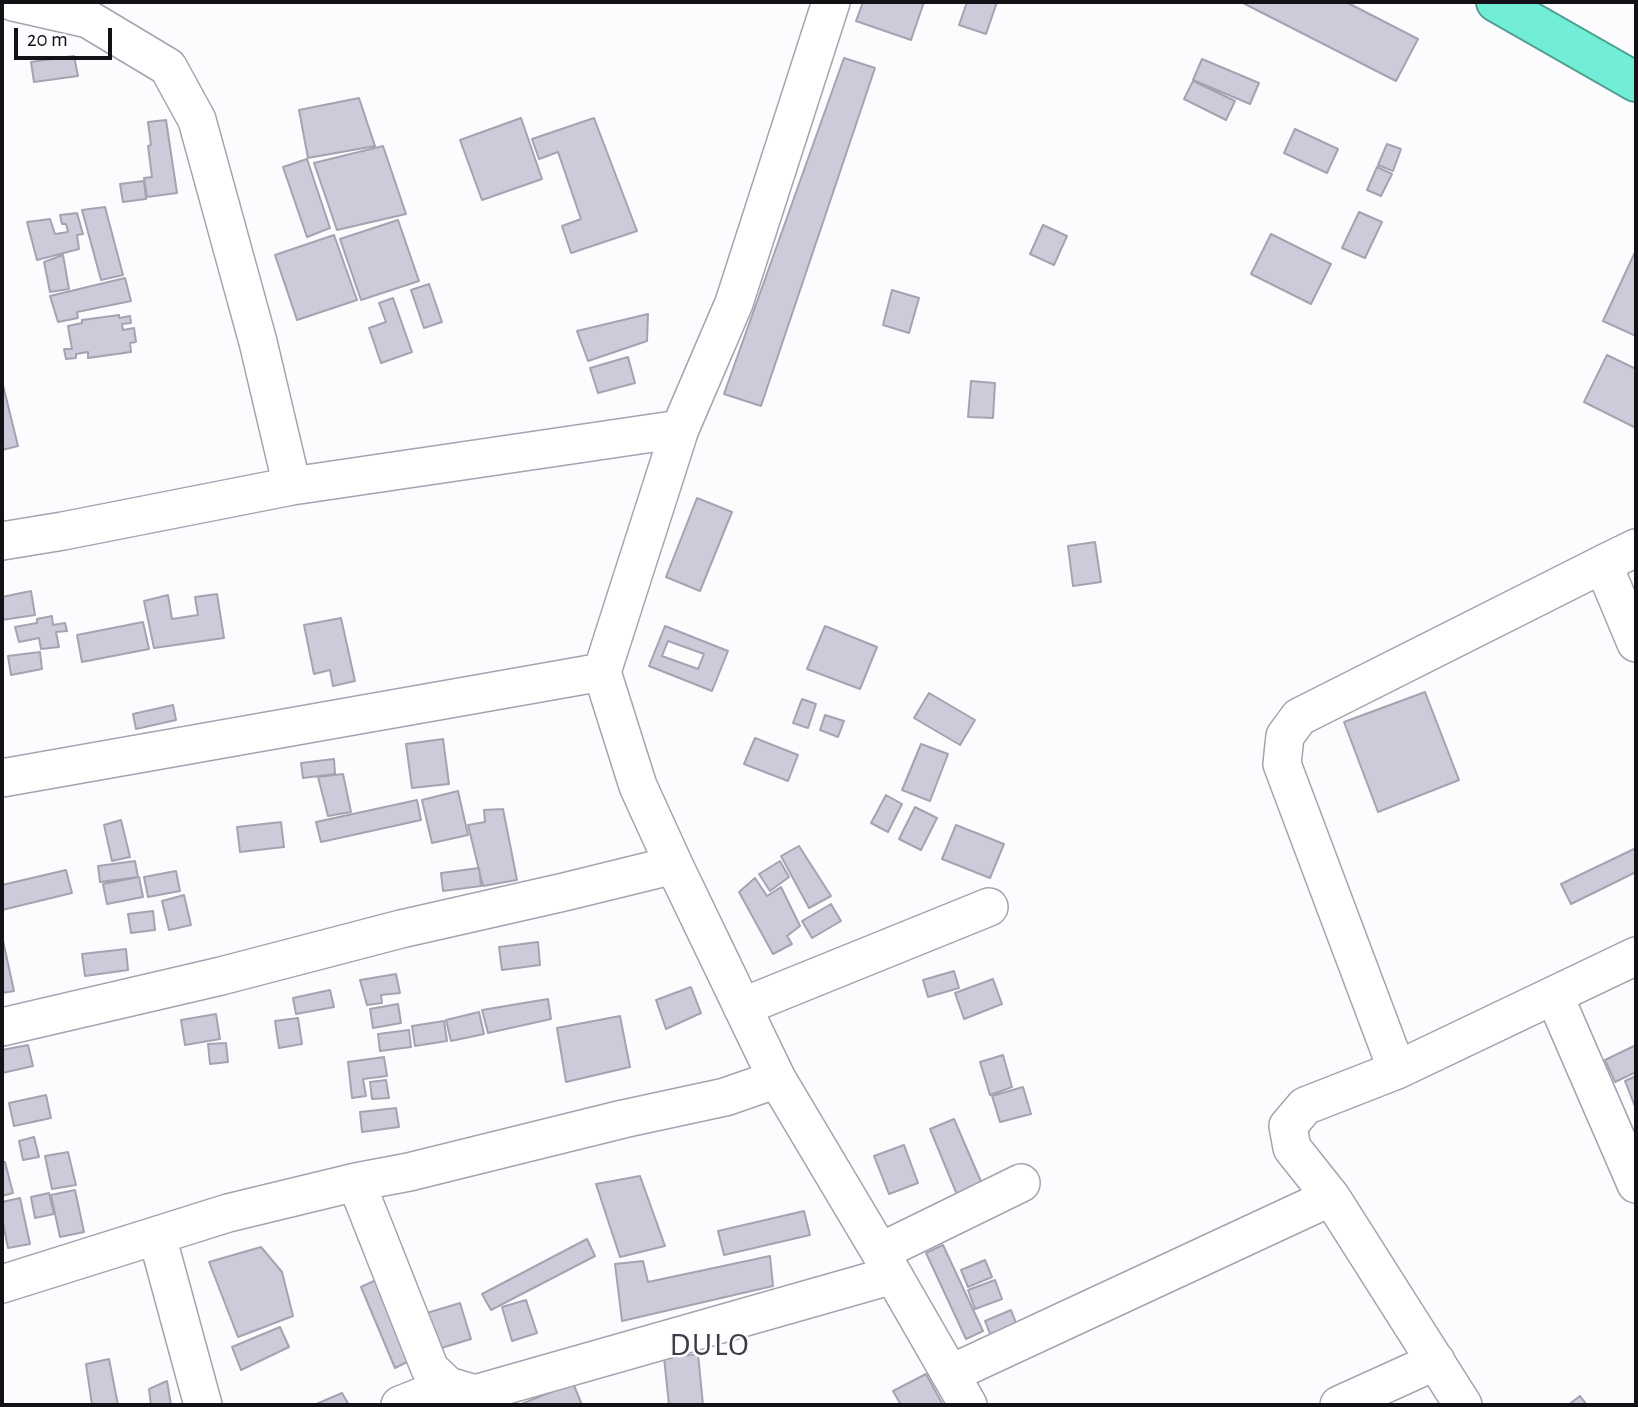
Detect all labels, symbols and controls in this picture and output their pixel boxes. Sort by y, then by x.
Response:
scale bar [18,14,116,58]
text: 20 m [27,29,68,50]
district label: DULO [670,1326,750,1364]

